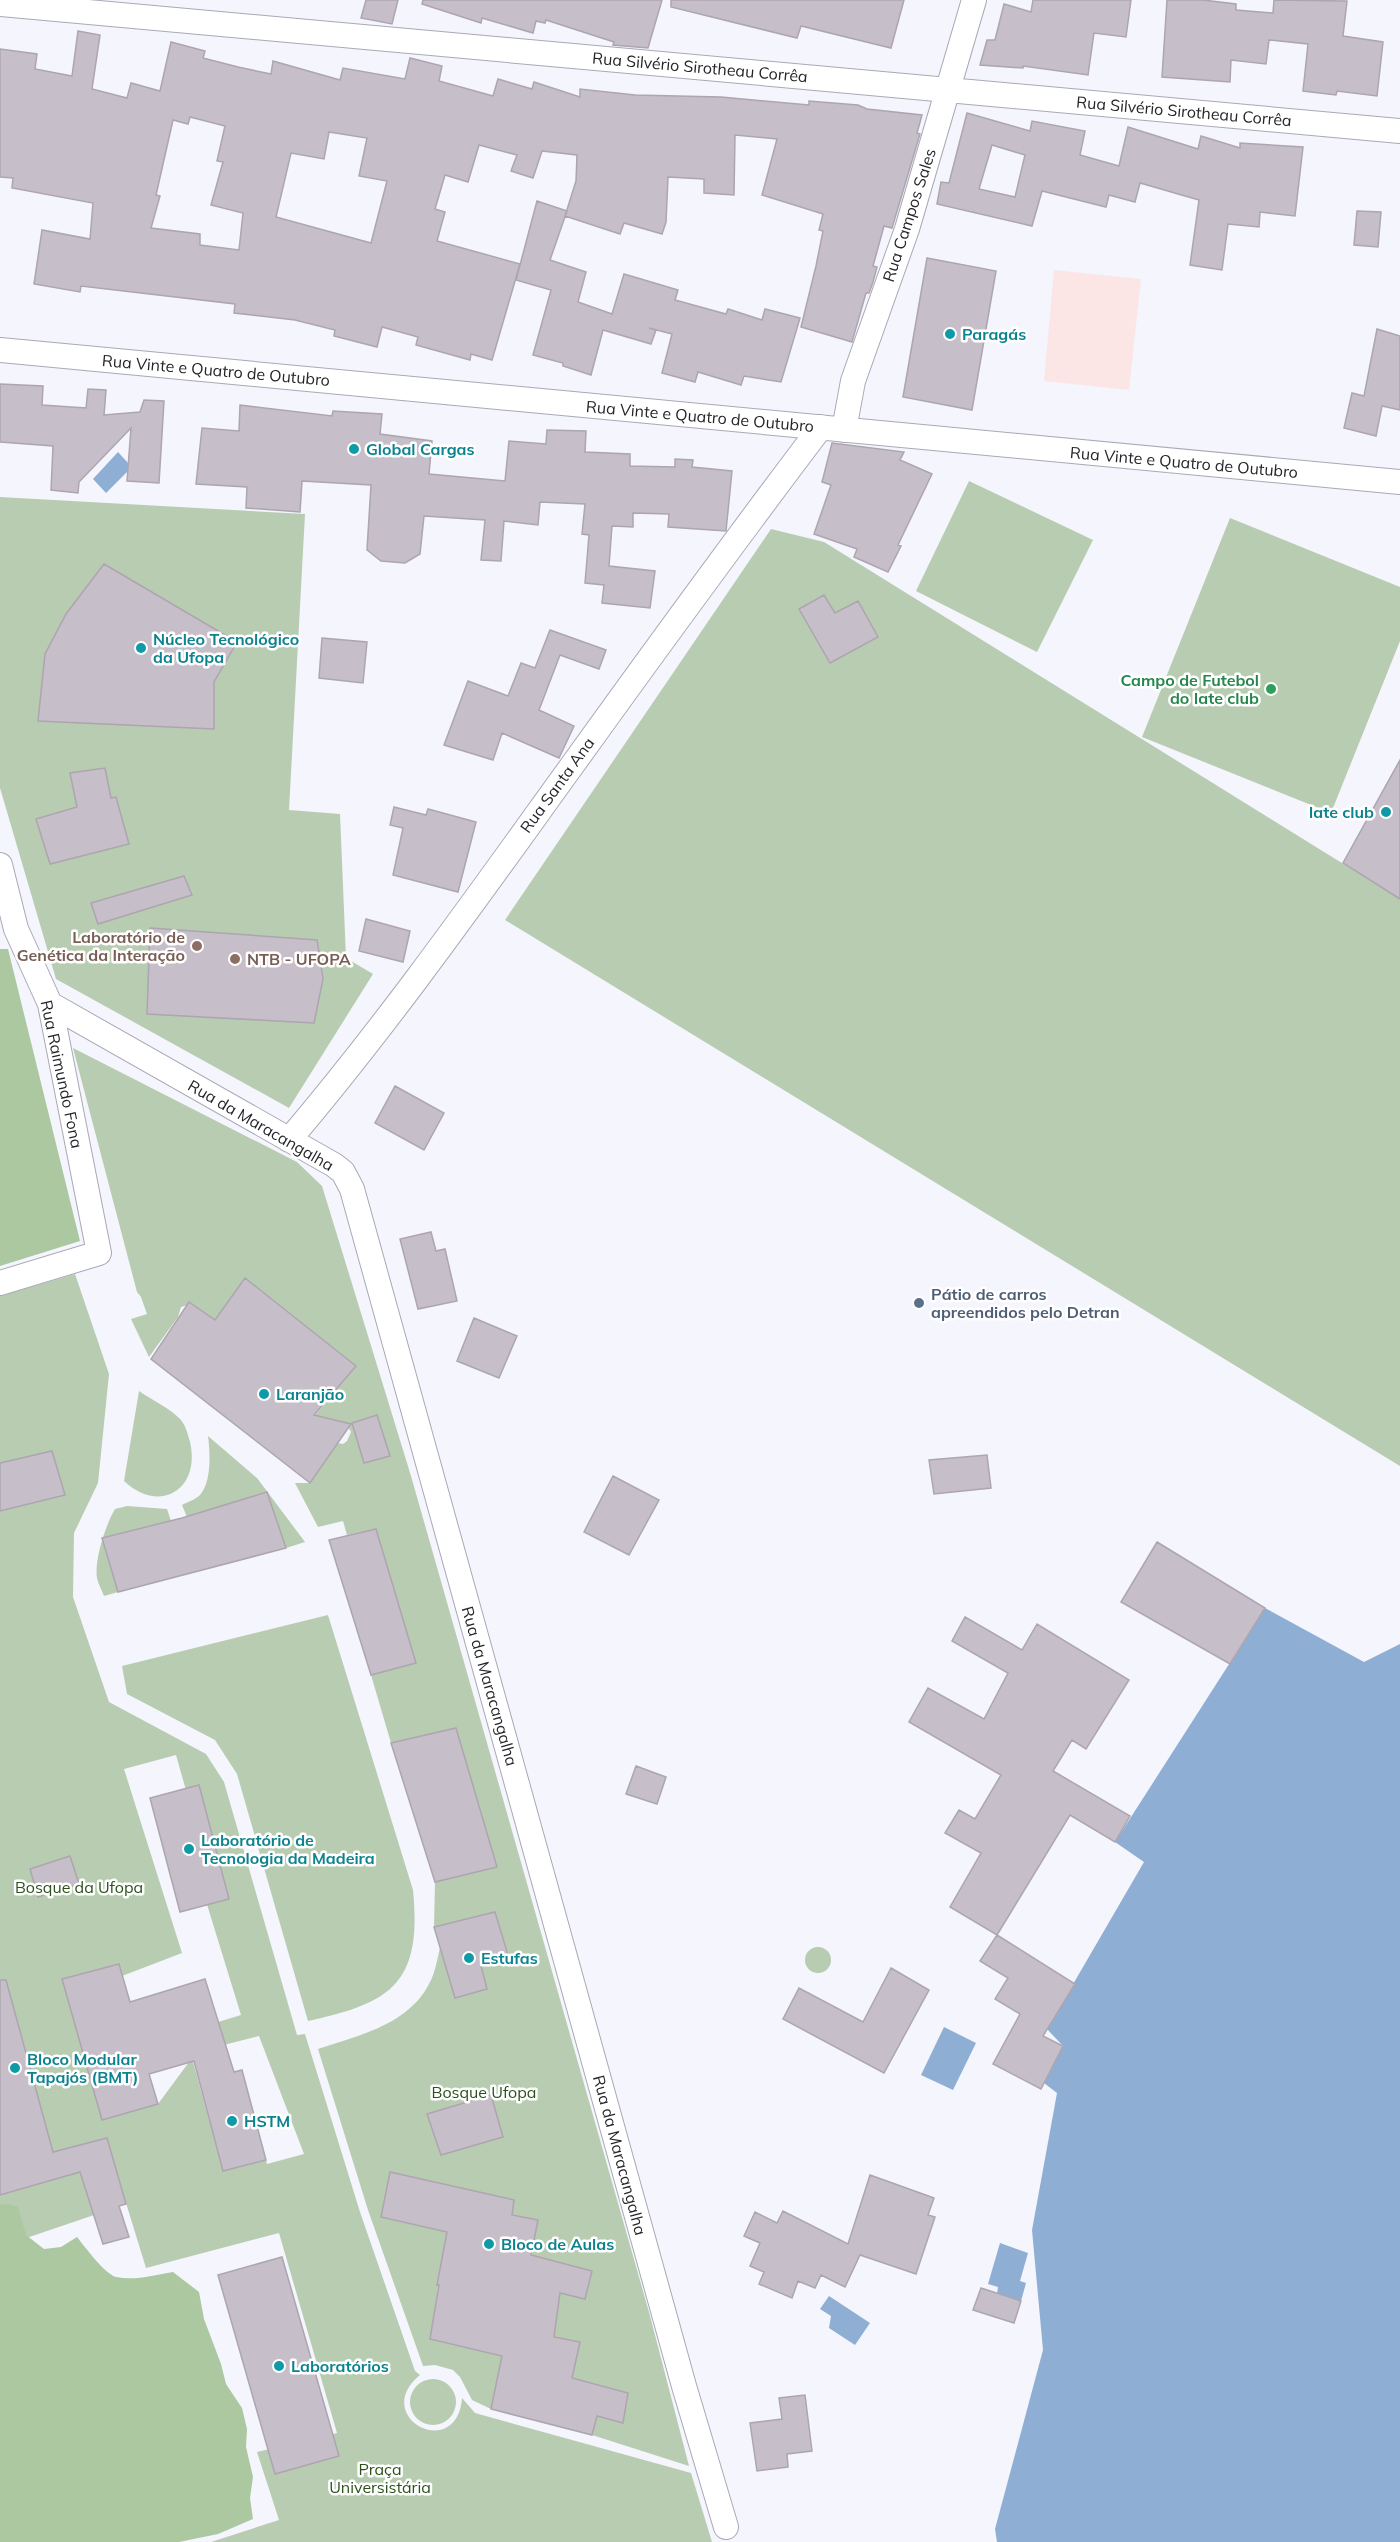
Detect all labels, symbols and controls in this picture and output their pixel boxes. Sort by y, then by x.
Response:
street label: Rua Silvério Sirotheau Corrêa [591,48,809,86]
street label: Rua Silvério Sirotheau Corrêa [1075,92,1293,130]
street label: Rua Campos Sales [878,146,940,284]
place label: Paragás [962,324,1026,344]
marker: Paragás [943,327,957,341]
street label: Rua Vinte e Quatro de Outubro [101,350,331,390]
street label: Rua Vinte e Quatro de Outubro [585,396,815,436]
place label: Global Cargas [366,439,475,459]
marker: Global Cargas [347,442,361,456]
street label: Rua Vinte e Quatro de Outubro [1069,442,1299,482]
place label: Núcleo Tecnológico da Ufopa [153,629,299,667]
marker: Núcleo Tecnológico da Ufopa [134,641,148,655]
place label: Campo de Futebol do Iate club [1120,670,1259,708]
marker: Campo de Futebol do Iate club [1264,682,1278,696]
street label: Rua Santa Ana [516,733,598,837]
place label: Iate club [1309,802,1374,822]
marker: Iate club [1379,805,1393,819]
place label: Laboratório de Genética da Interação [17,927,185,965]
marker: Laboratório de Genética da Interação [190,939,204,953]
place label: NTB - UFOPA [247,949,351,969]
marker: NTB - UFOPA [228,952,242,966]
street label: Rua Raimundo Fona [37,998,87,1150]
street label: Rua da Maracangalha [185,1075,337,1175]
place label: Pátio de carros apreendidos pelo Detran [931,1284,1120,1322]
marker: Pátio de carros apreendidos pelo Detran [912,1296,926,1310]
place label: Laranjão [276,1384,344,1404]
marker: Laranjão [257,1387,271,1401]
street label: Rua da Maracangalha [458,1604,522,1768]
place label: Laboratório de Tecnologia da Madeira [201,1830,375,1868]
marker: Laboratório de Tecnologia da Madeira [182,1842,196,1856]
park label: Bosque da Ufopa [15,1877,143,1897]
place label: Estufas [481,1948,538,1968]
marker: Estufas [462,1951,476,1965]
place label: Bloco Modular Tapajós (BMT) [27,2049,138,2087]
marker: Bloco Modular Tapajós (BMT) [8,2061,22,2075]
street label: Rua da Maracangalha [589,2073,651,2237]
park label: Bosque Ufopa [432,2082,536,2102]
place label: HSTM [244,2111,290,2131]
marker: HSTM [225,2114,239,2128]
place label: Bloco de Aulas [501,2234,614,2254]
marker: Bloco de Aulas [482,2237,496,2251]
place label: Laboratórios [291,2356,389,2376]
marker: Laboratórios [272,2359,286,2373]
park label: Praça Universistária [329,2459,431,2497]

